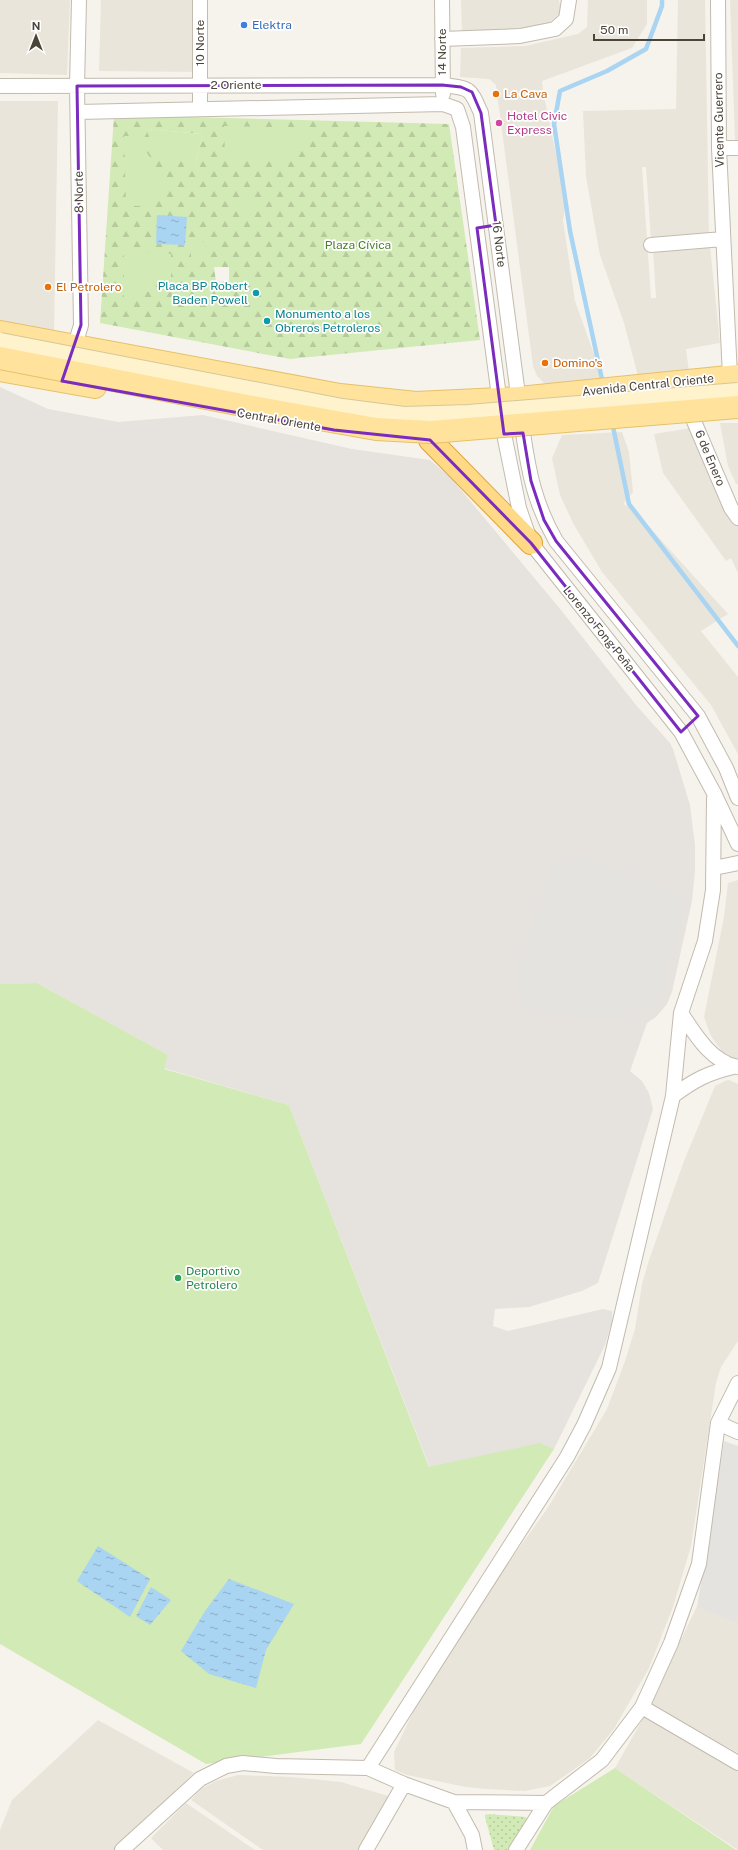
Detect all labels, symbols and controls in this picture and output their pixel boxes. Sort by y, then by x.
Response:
north arrow [16,16,56,56]
scale bar [594,16,704,42]
place label: Elektra [252,18,292,32]
street label: 10 Norte [193,19,207,66]
text: N [32,20,40,32]
marker: Elektra [239,20,249,30]
text: 50 m [600,23,628,37]
street label: 14 Norte [435,28,449,75]
street label: Vicente Guerrero [711,72,727,168]
street label: 2 Oriente [210,78,262,92]
place label: La Cava [504,87,547,101]
marker: La Cava [491,89,501,99]
place label: Hotel Civic Express [507,109,567,137]
marker: Hotel Civic Express [494,118,504,128]
street label: 8 Norte [72,171,86,213]
street label: 16 Norte [489,220,509,268]
park label: Plaza Cívica [325,238,391,252]
place label: Placa BP Robert Baden Powell [158,279,248,307]
place label: El Petrolero [56,280,122,294]
marker: El Petrolero [43,282,53,292]
marker: Placa BP Robert Baden Powell [251,288,261,298]
place label: Monumento a los Obreros Petroleros [275,307,380,335]
marker: Monumento a los Obreros Petroleros [262,316,272,326]
place label: Domino's [553,356,603,370]
marker: Domino's [540,358,550,368]
street label: Avenida Central Oriente [581,371,715,399]
street label: Central Oriente [236,406,322,434]
street label: 6 de Enero [692,428,728,488]
street label: Lorenzo Fong Peña [560,583,638,675]
place label: Deportivo Petrolero [186,1264,240,1292]
marker: Deportivo Petrolero [173,1273,183,1283]

